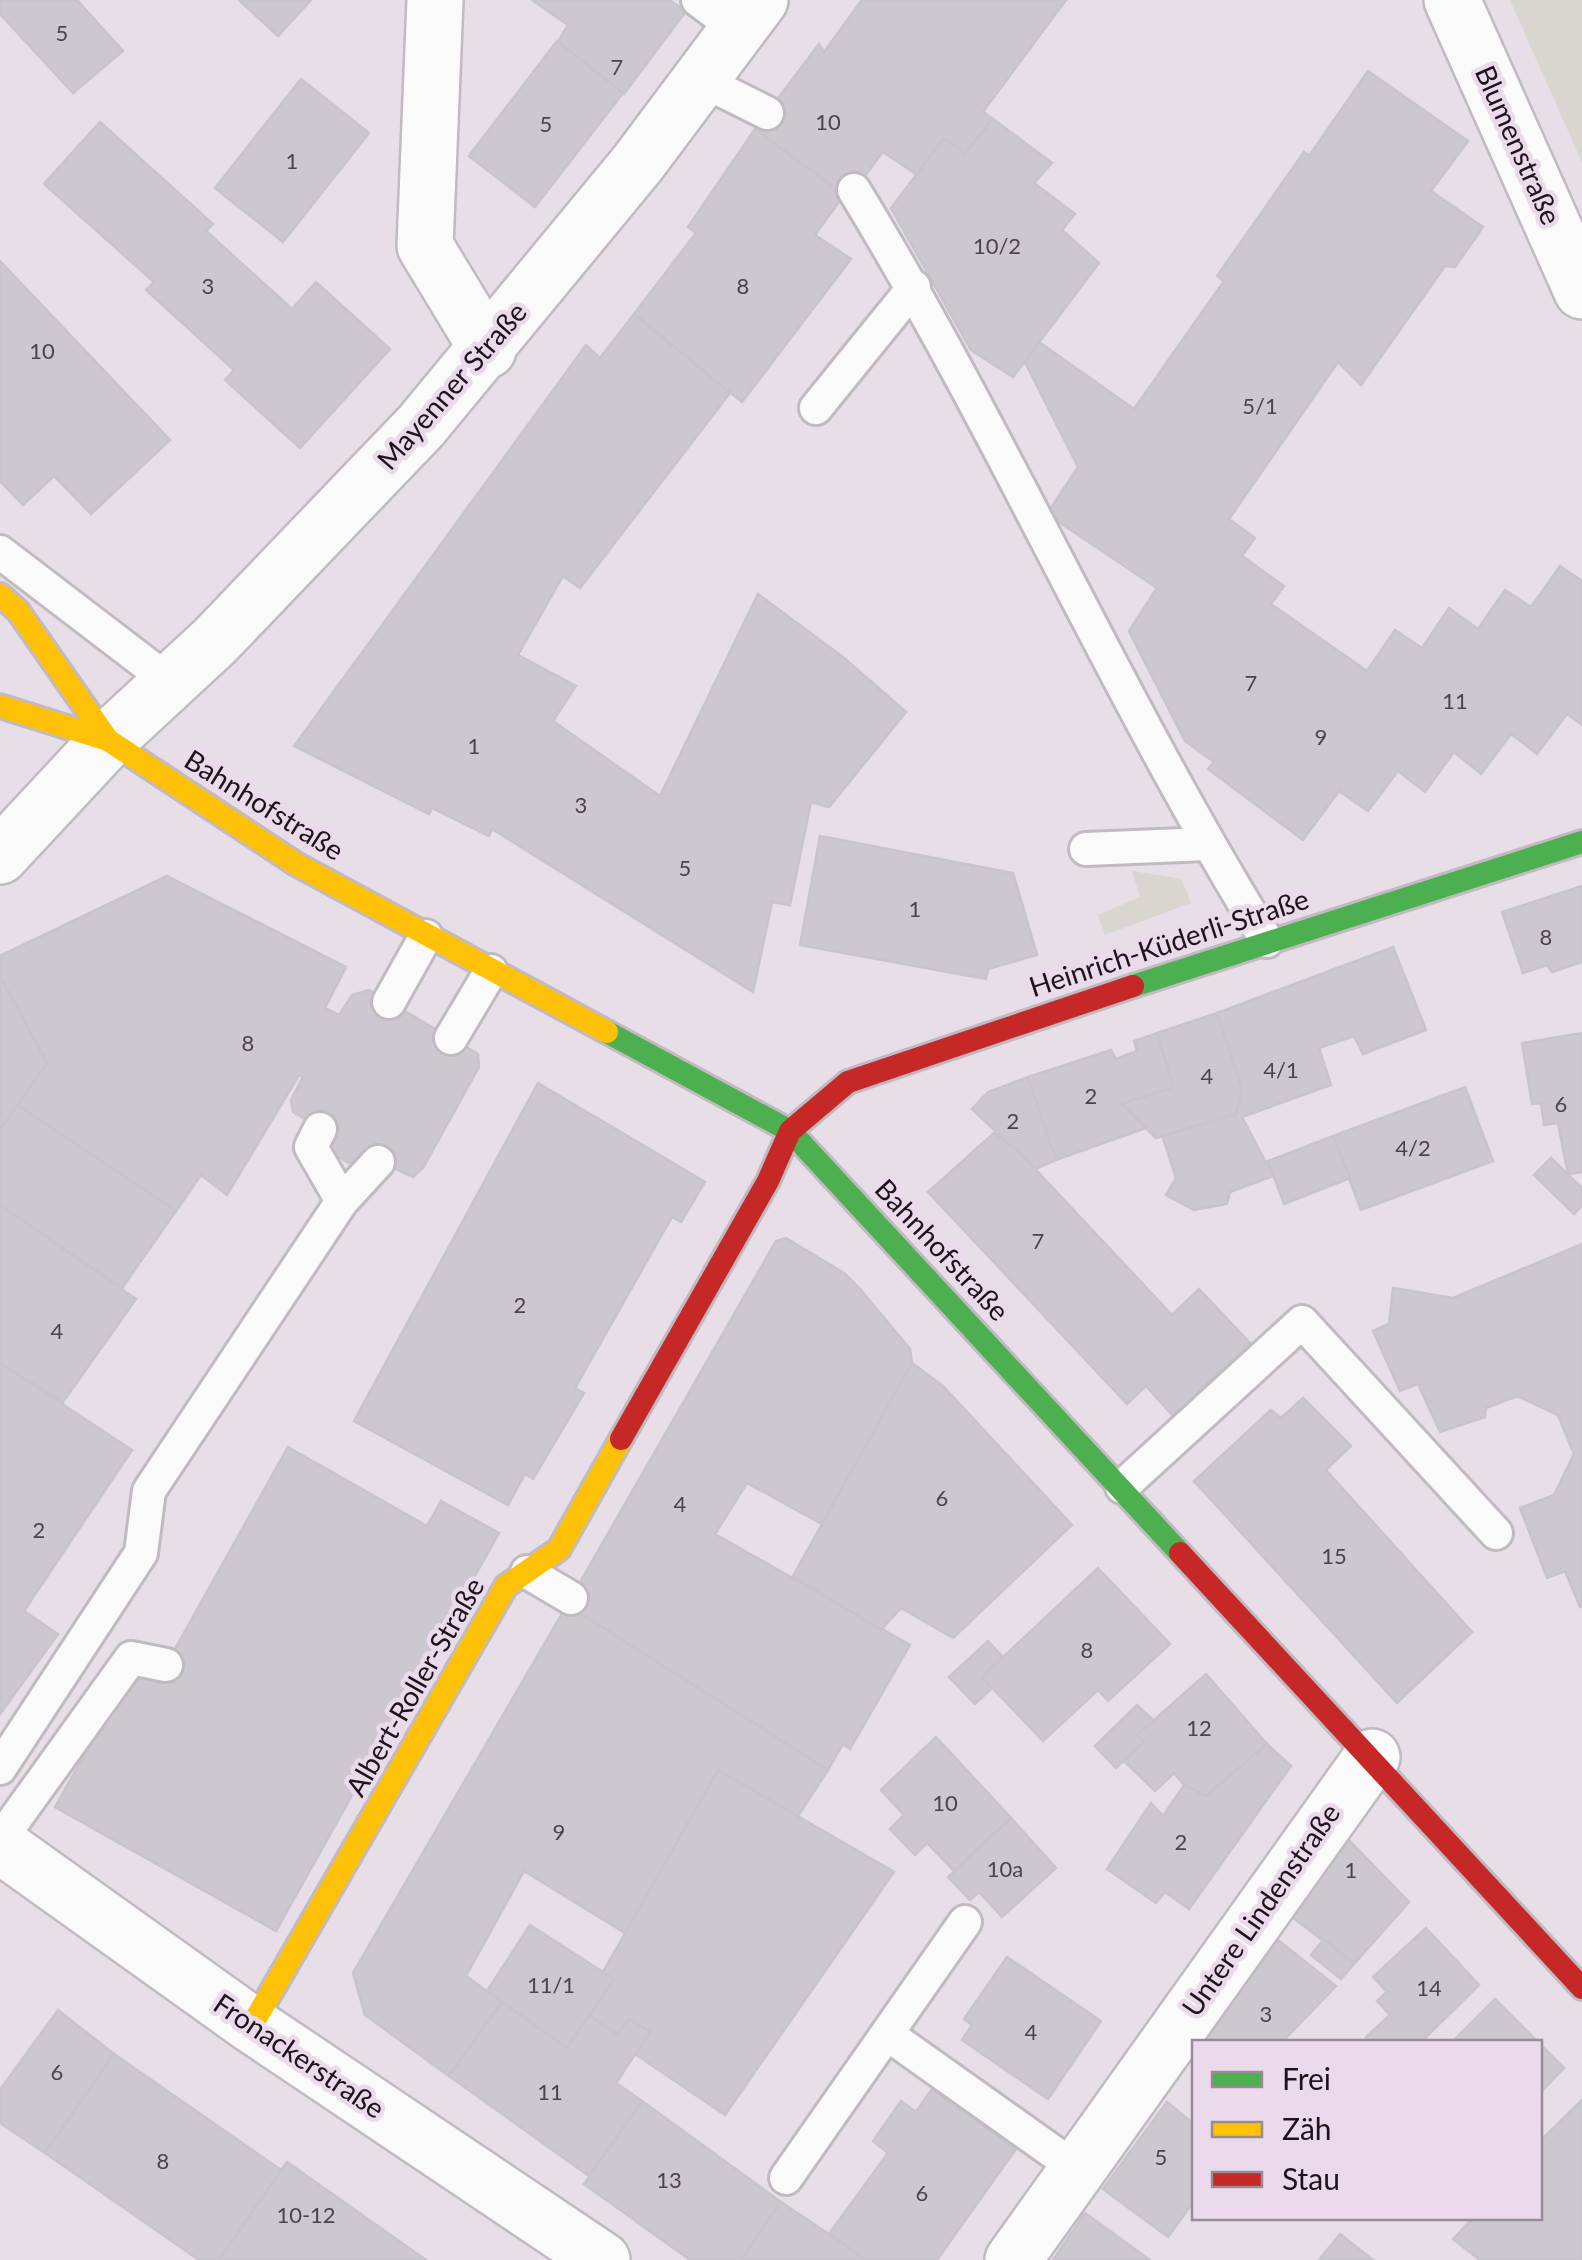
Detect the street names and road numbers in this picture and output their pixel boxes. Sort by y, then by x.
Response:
street label: Blumenstraße [1469,60,1569,229]
street label: Mayenner Straße [369,295,533,476]
street label: Bahnhofstraße [179,742,350,867]
street label: Heinrich-Küderli-Straße [1025,881,1313,1003]
street label: Bahnhofstraße [869,1171,1017,1327]
street label: Albert-Roller-Straße [338,1571,491,1802]
street label: Untere Lindenstraße [1174,1797,1346,2022]
street label: Fronackerstraße [208,1986,391,2125]

